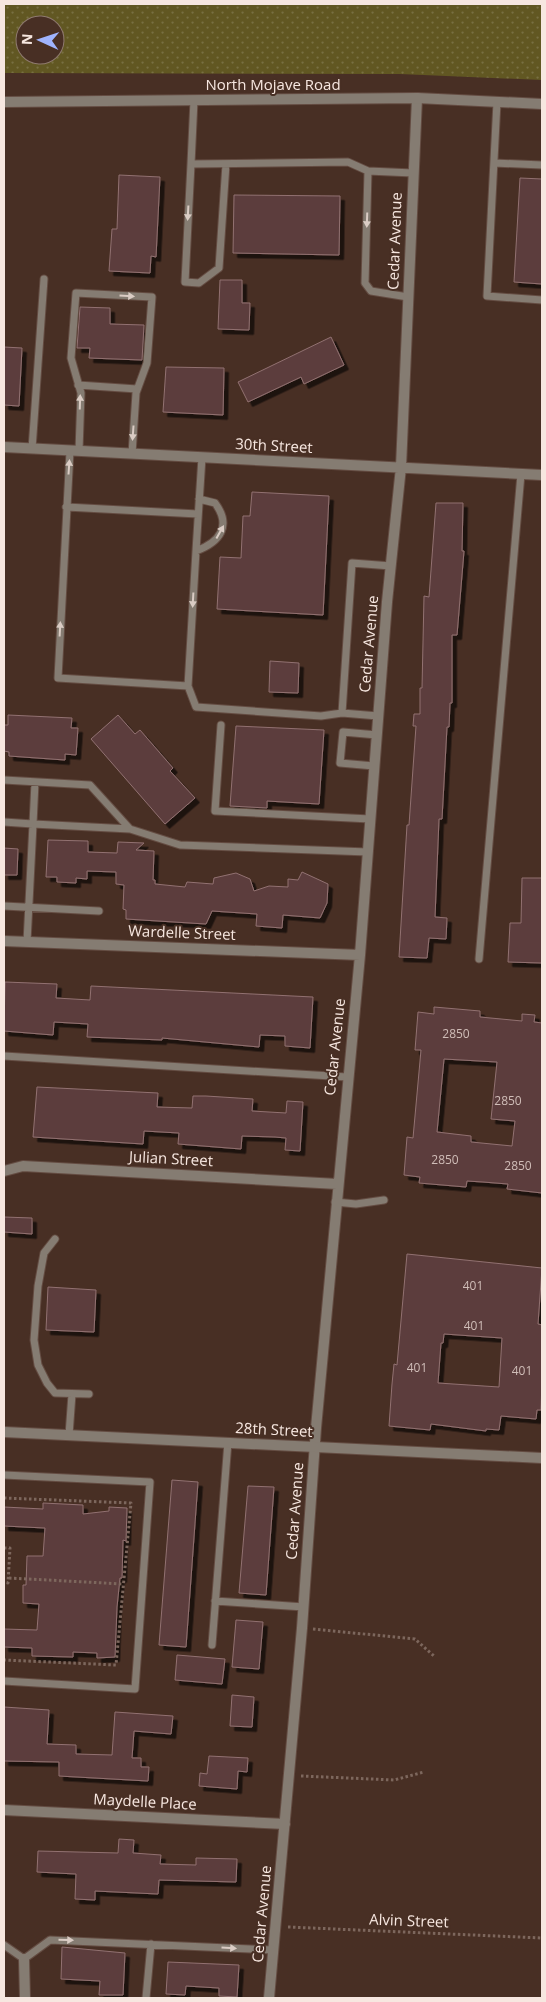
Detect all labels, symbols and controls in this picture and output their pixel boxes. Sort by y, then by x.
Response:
north arrow [15,15,65,65]
text: N [17,33,36,45]
street label: North Mojave Road [205,74,341,94]
street label: Cedar Avenue [382,192,406,290]
one-way arrow [184,205,192,221]
one-way arrow [362,212,370,228]
one-way arrow [120,292,136,300]
one-way arrow [77,394,85,410]
one-way arrow [129,425,137,441]
street label: 30th Street [235,433,313,457]
one-way arrow [65,459,73,475]
one-way arrow [215,526,224,539]
one-way arrow [189,592,197,608]
street label: Cedar Avenue [354,594,382,693]
one-way arrow [56,621,64,637]
street label: Wardelle Street [128,920,236,944]
street label: Cedar Avenue [319,997,349,1096]
house number: 2850 [442,1025,470,1042]
house number: 2850 [494,1092,522,1109]
street label: Julian Street [127,1146,214,1170]
house number: 2850 [431,1151,459,1168]
house number: 2850 [504,1157,532,1174]
house number: 401 [463,1277,483,1294]
house number: 401 [464,1317,484,1334]
house number: 401 [407,1359,427,1376]
house number: 401 [512,1362,532,1379]
street label: 28th Street [235,1417,313,1441]
street label: Cedar Avenue [281,1462,307,1560]
street label: Maydelle Place [93,1788,197,1814]
street label: Cedar Avenue [247,1864,275,1963]
street label: Alvin Street [369,1909,449,1931]
one-way arrow [58,1937,74,1945]
one-way arrow [221,1944,237,1952]

